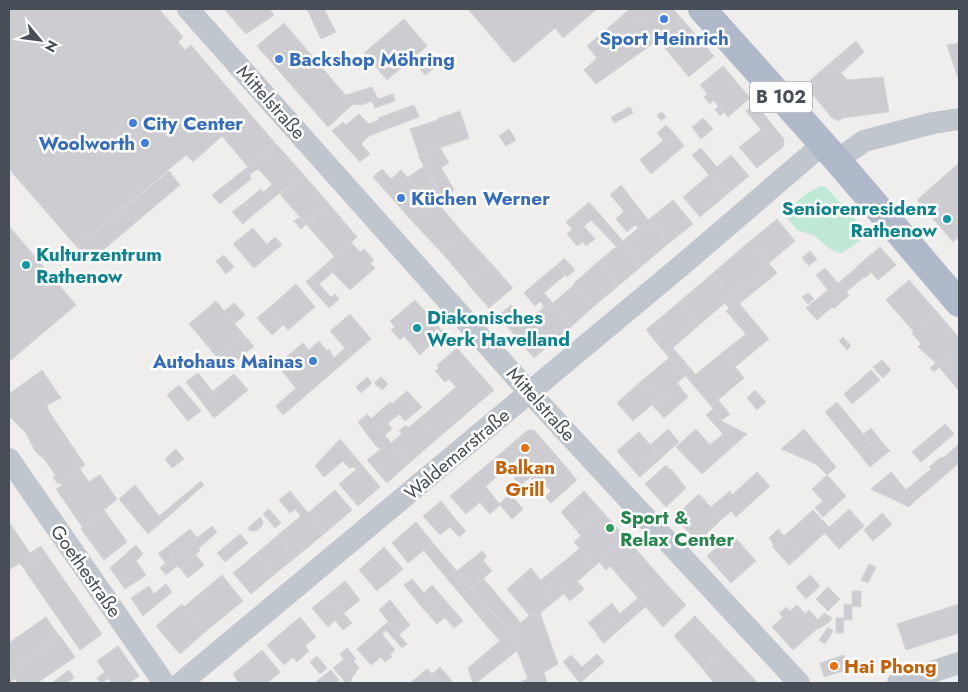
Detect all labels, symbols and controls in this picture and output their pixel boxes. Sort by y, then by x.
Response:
marker: Sport Heinrich [658,13,670,25]
north arrow [15,15,65,65]
place label: Sport Heinrich [599,25,729,52]
text: N [40,37,63,56]
place label: Backshop Möhring [289,46,455,73]
marker: Backshop Möhring [273,53,285,65]
street label: Mittelstraße [230,59,312,145]
road number: B 102 [750,81,812,112]
place label: City Center [143,110,243,137]
marker: City Center [127,117,139,129]
place label: Woolworth [39,130,135,157]
marker: Woolworth [139,137,151,149]
place label: Küchen Werner [411,185,550,212]
marker: Küchen Werner [395,192,407,204]
place label: Seniorenresidenz Rathenow [782,195,938,244]
marker: Seniorenresidenz Rathenow [941,213,953,225]
place label: Kulturzentrum Rathenow [36,241,162,290]
marker: Kulturzentrum Rathenow [20,259,32,271]
place label: Diakonisches Werk Havelland [427,304,570,353]
marker: Diakonisches Werk Havelland [411,322,423,334]
place label: Autohaus Mainas [152,348,303,375]
marker: Autohaus Mainas [307,355,319,367]
street label: Mittelstraße [500,361,582,447]
street label: Waldemarstraße [399,402,516,506]
marker: Balkan Grill [519,442,531,454]
place label: Balkan Grill [495,454,555,503]
place label: Sport & Relax Center [620,504,734,553]
street label: Goethestraße [44,519,128,623]
marker: Sport & Relax Center [604,522,616,534]
place label: Hai Phong [844,653,937,680]
marker: Hai Phong [828,660,840,672]

